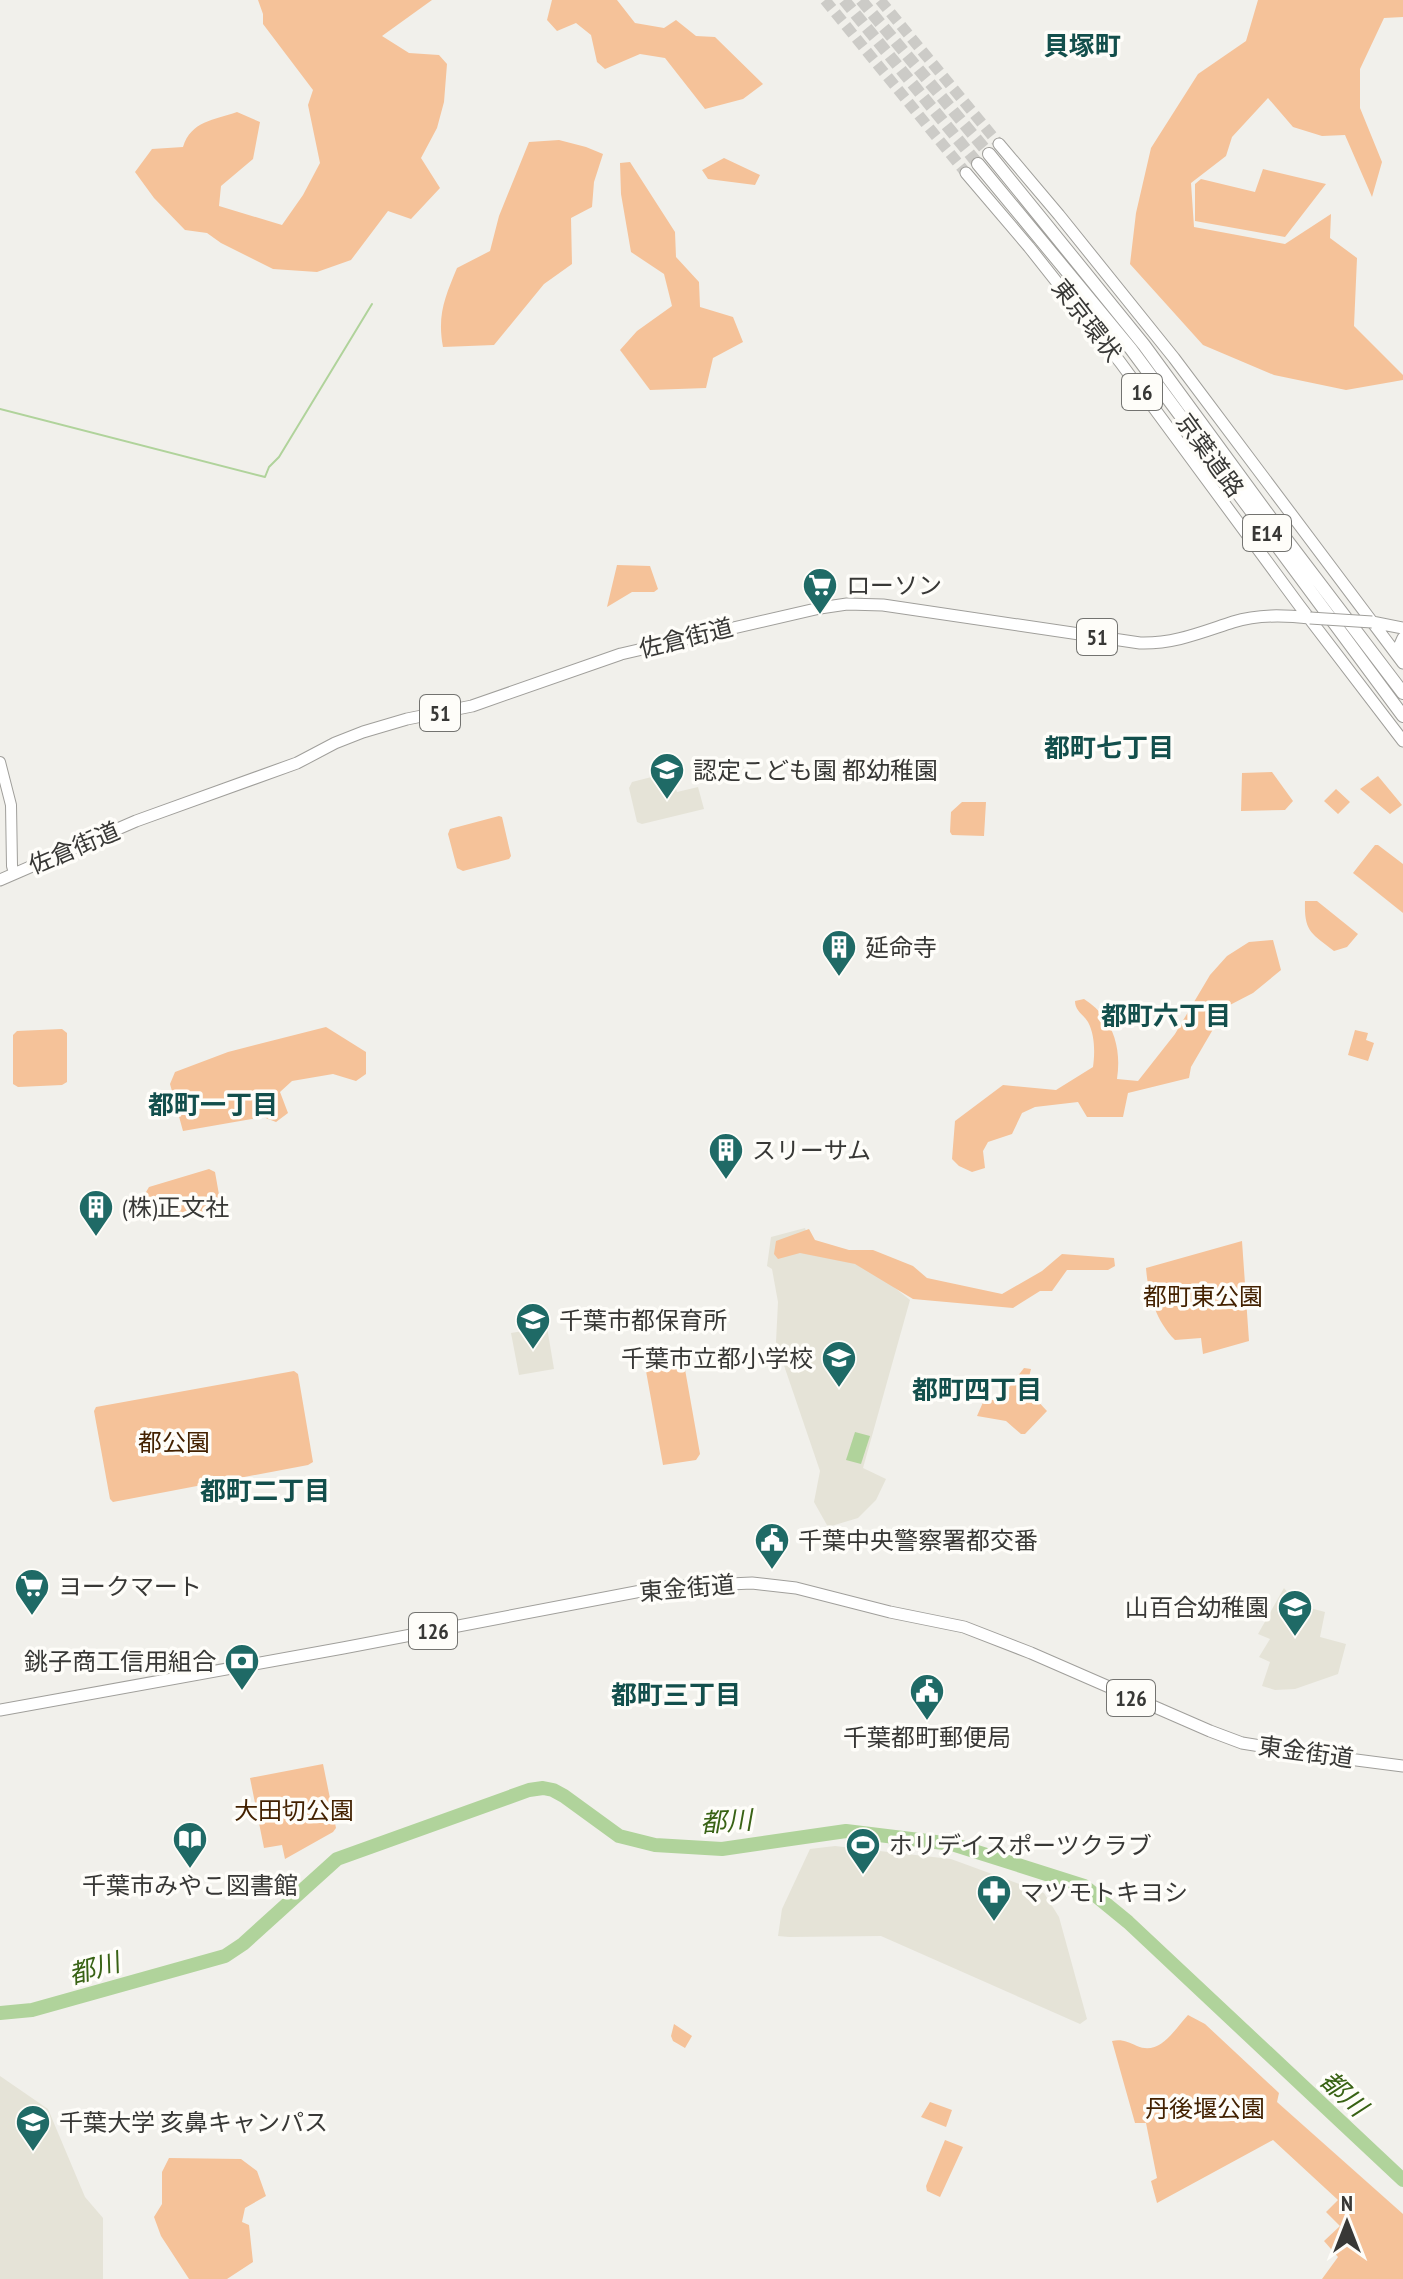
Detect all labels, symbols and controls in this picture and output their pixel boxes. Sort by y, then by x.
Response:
district label: 貝塚町 [1043,29,1121,62]
street label: 東京環状 [1045,273,1129,367]
road number: 16 [1122,374,1162,410]
street label: 京葉道路 [1169,407,1251,503]
road number: E14 [1243,515,1291,551]
supermarket icon: ローソン [801,566,839,616]
place label: ローソン [846,570,942,601]
street label: 佐倉街道 [636,611,736,665]
road number: 51 [1077,619,1117,655]
road number: 51 [420,695,460,731]
district label: 都町七丁目 [1044,731,1174,764]
school or university icon: 認定こども園 都幼稚園 [648,751,686,801]
place label: 認定こども園 都幼稚園 [693,755,938,786]
street label: 佐倉街道 [24,815,124,881]
building icon: 延命寺 [820,928,858,978]
place label: 延命寺 [865,932,937,963]
district label: 都町六丁目 [1101,999,1231,1032]
district label: 都町一丁目 [148,1088,278,1121]
building icon: スリーサム [707,1131,745,1181]
place label: スリーサム [752,1135,871,1166]
building icon: (株)正文社 [77,1188,115,1238]
place label: (株)正文社 [122,1192,229,1223]
park label: 都町東公園 [1143,1281,1263,1312]
school or university icon: 千葉市都保育所 [514,1301,552,1351]
place label: 千葉市都保育所 [559,1305,727,1336]
school or university icon: 千葉市立都小学校 [820,1339,858,1389]
place label: 千葉市立都小学校 [621,1343,813,1374]
district label: 都町四丁目 [912,1373,1042,1406]
park label: 都公園 [138,1427,210,1458]
district label: 都町二丁目 [200,1474,330,1507]
public building icon: 千葉中央警察署都交番 [753,1521,791,1571]
place label: 千葉中央警察署都交番 [798,1525,1038,1556]
supermarket icon: ヨークマート [13,1567,51,1617]
street label: 東金街道 [638,1568,736,1608]
place label: ヨークマート [58,1571,202,1602]
school or university icon: 山百合幼稚園 [1276,1588,1314,1638]
place label: 山百合幼稚園 [1125,1592,1269,1623]
road number: 126 [409,1613,457,1649]
bank icon: 銚子商工信用組合 [223,1642,261,1692]
place label: 銚子商工信用組合 [24,1646,216,1677]
public building icon: 千葉都町郵便局 [908,1672,946,1722]
district label: 都町三丁目 [611,1678,741,1711]
road number: 126 [1107,1680,1155,1716]
place label: 千葉都町郵便局 [843,1722,1011,1753]
street label: 東金街道 [1256,1730,1356,1774]
park label: 大田切公園 [234,1795,354,1826]
water label: 都川 [699,1803,756,1839]
library icon: 千葉市みやこ図書館 [171,1820,209,1870]
sports icon: ホリデイスポーツクラブ [844,1826,882,1876]
place label: ホリデイスポーツクラブ [889,1830,1152,1861]
place label: 千葉市みやこ図書館 [82,1870,298,1901]
pharmacy icon: マツモトキヨシ [975,1873,1013,1923]
place label: マツモトキヨシ [1020,1877,1188,1908]
water label: 都川 [64,1944,126,1991]
water label: 都川 [1314,2063,1376,2125]
park label: 丹後堰公園 [1145,2093,1265,2124]
school or university icon: 千葉大学 亥鼻キャンパス [14,2103,52,2153]
place label: 千葉大学 亥鼻キャンパス [59,2107,328,2138]
north arrow [1307,2183,1387,2263]
text: N [1341,2189,1353,2217]

